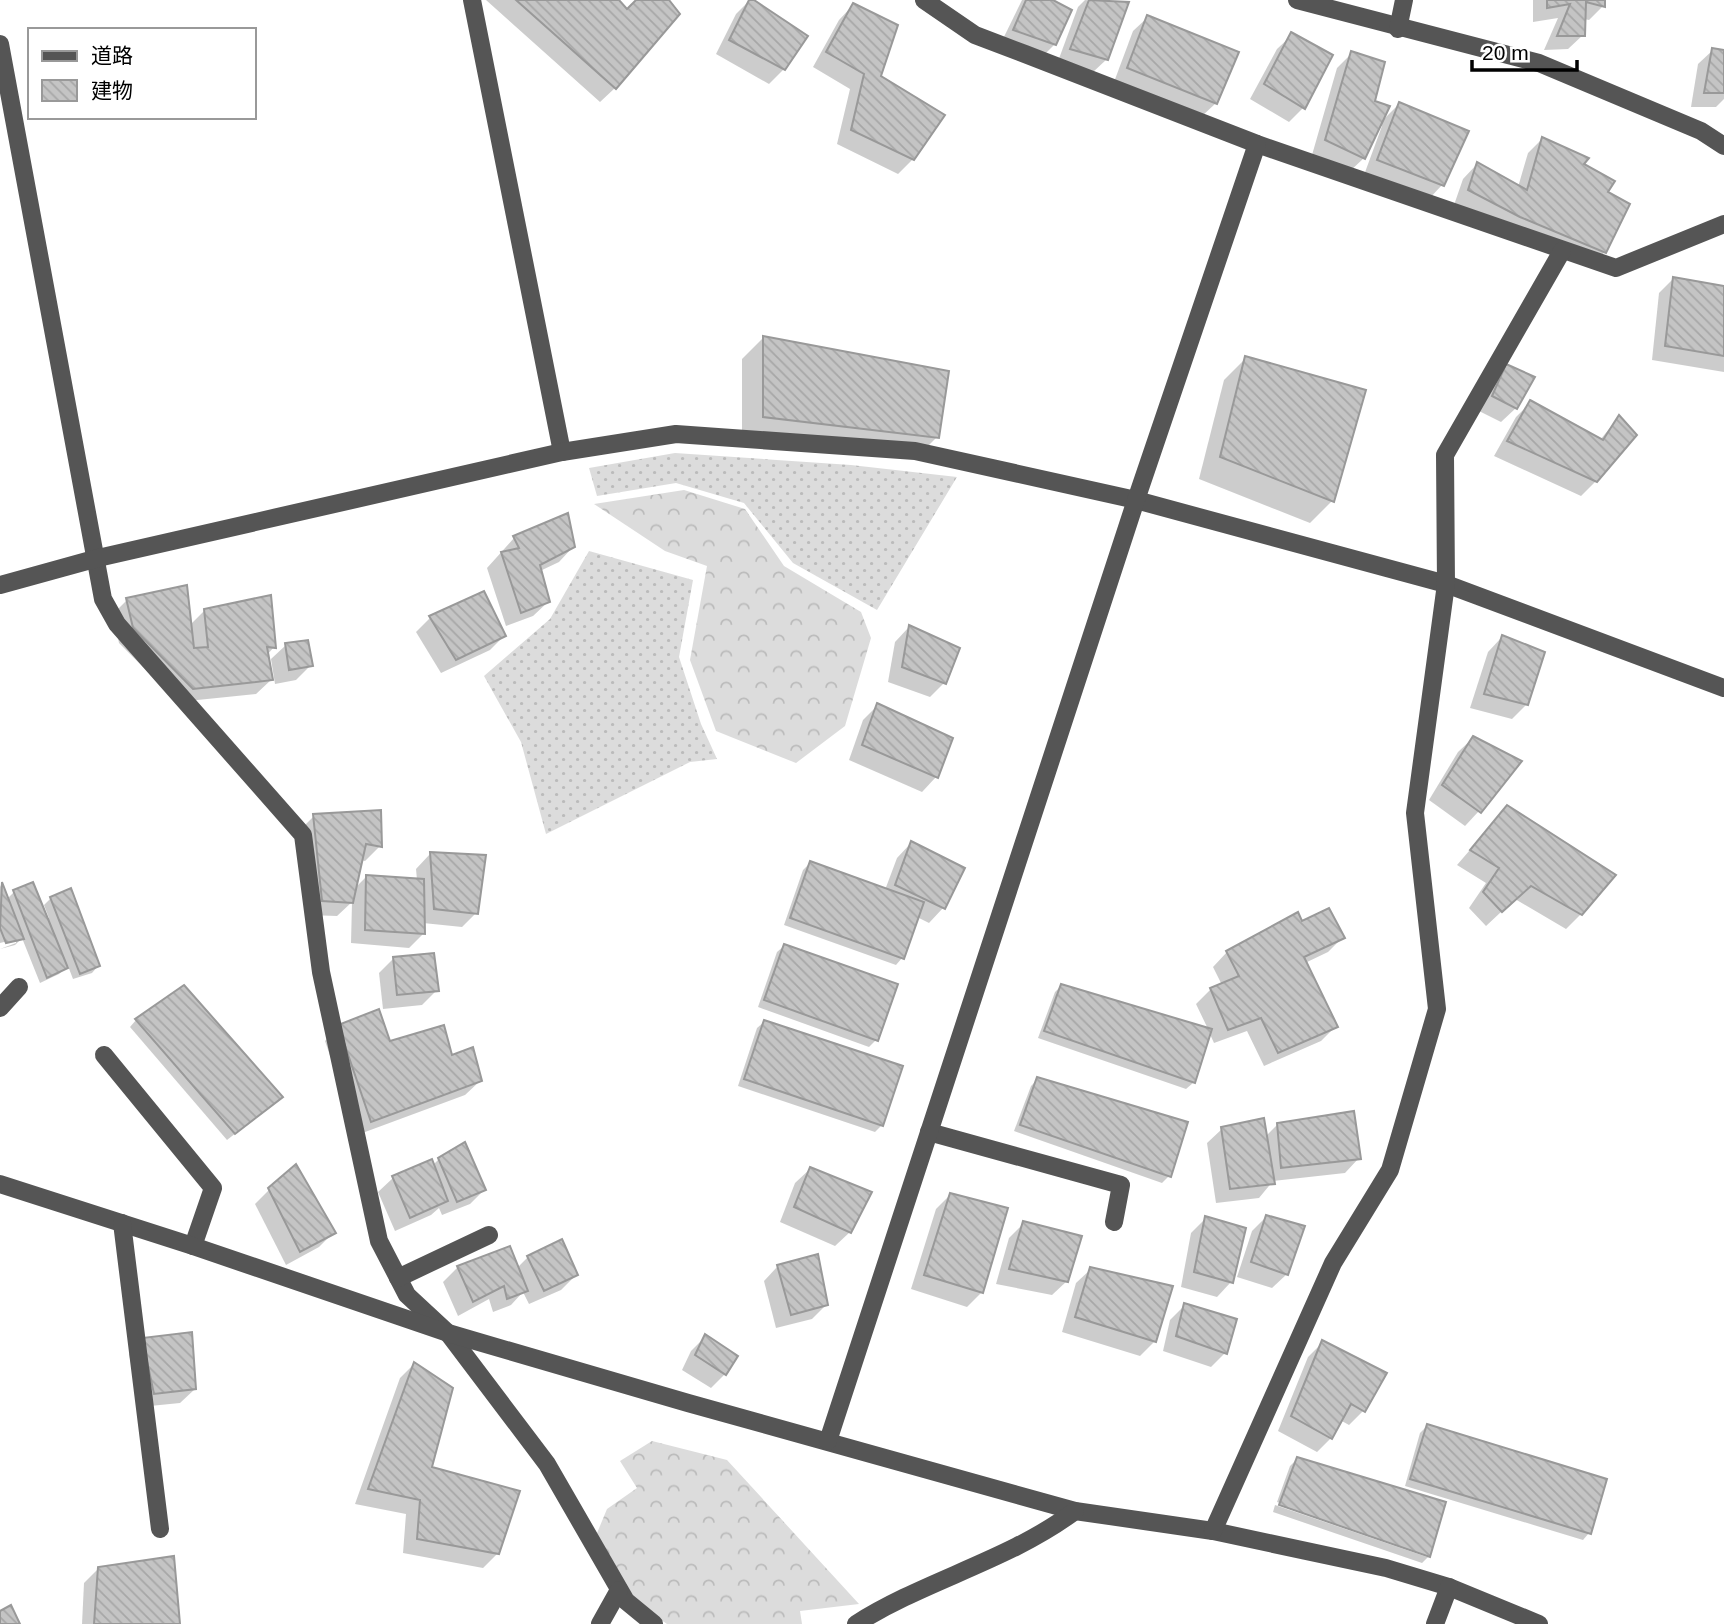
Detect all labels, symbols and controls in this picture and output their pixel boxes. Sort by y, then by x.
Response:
legend [28,28,256,119]
scale bar [1472,28,1577,72]
text: 20 m [1482,41,1529,64]
text: 道路 [91,44,133,67]
text: 建物 [91,79,133,102]

